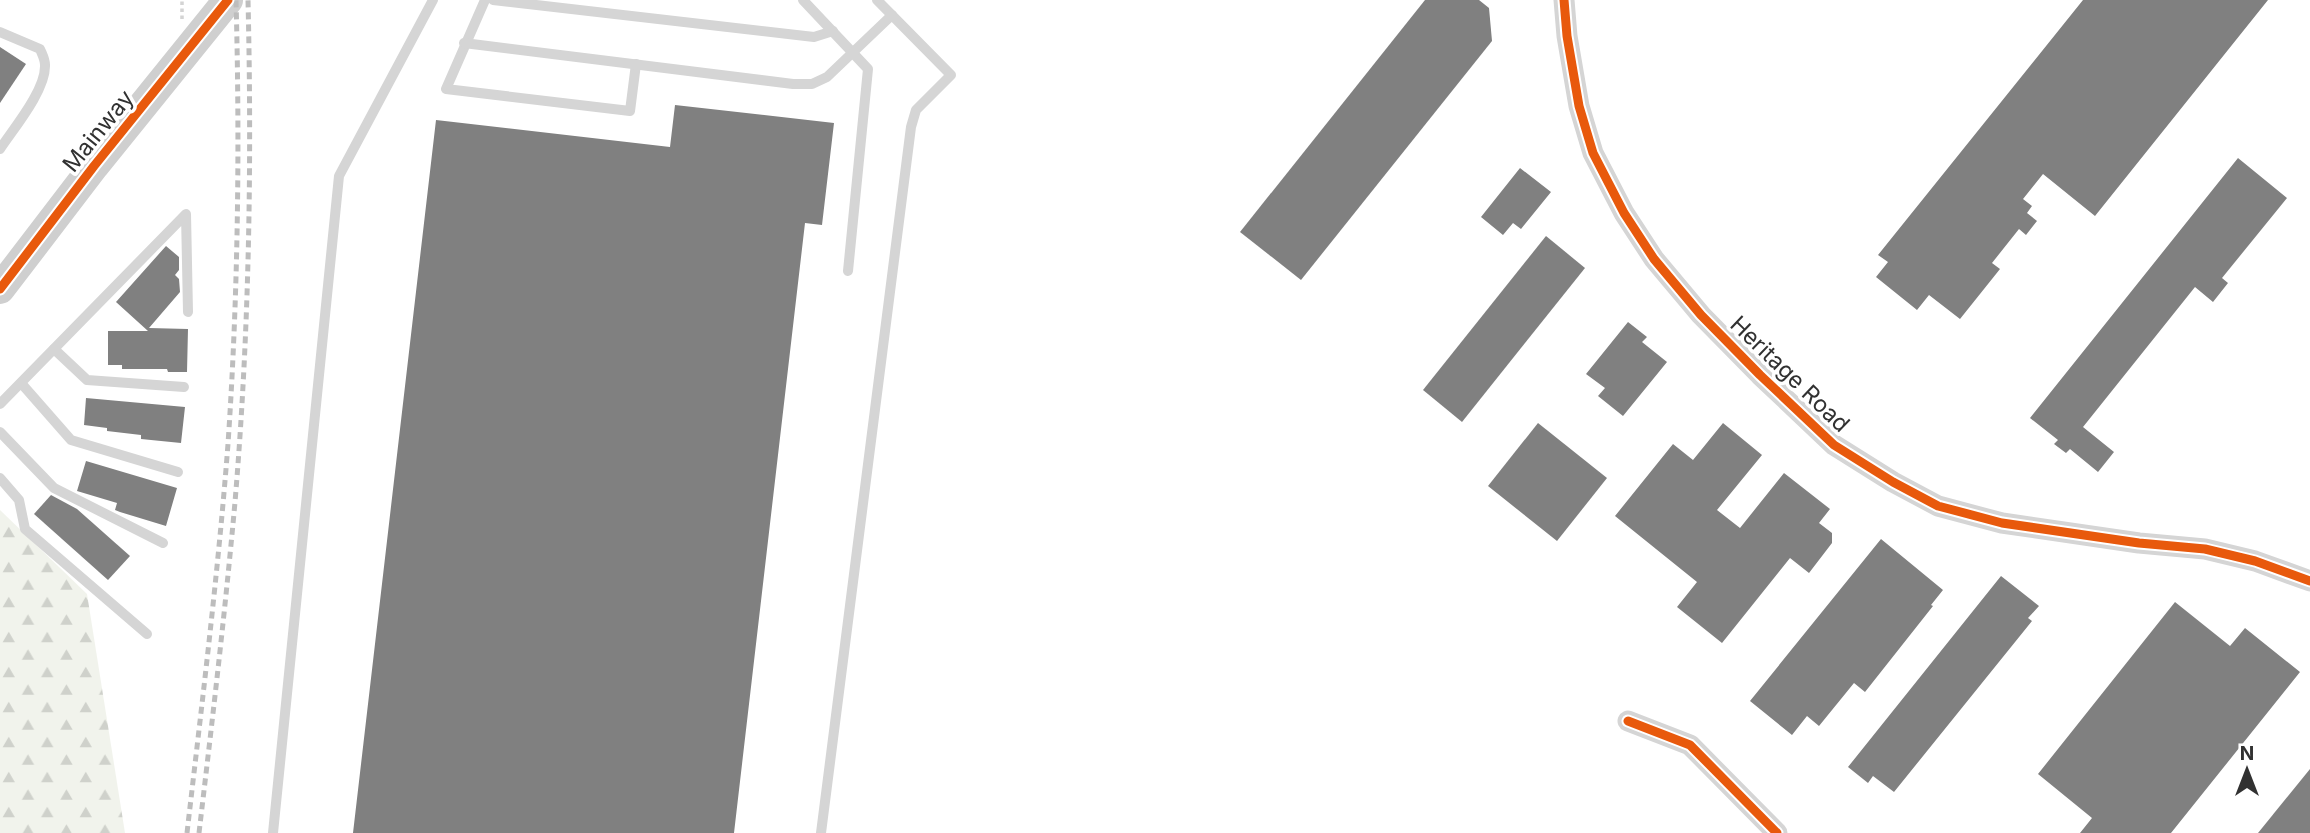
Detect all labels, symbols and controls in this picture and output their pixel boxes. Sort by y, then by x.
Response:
street label: Mainway [57,84,140,178]
street label: Heritage Road [1724,310,1856,438]
north arrow [2212,735,2282,805]
text: N [2240,742,2254,765]

